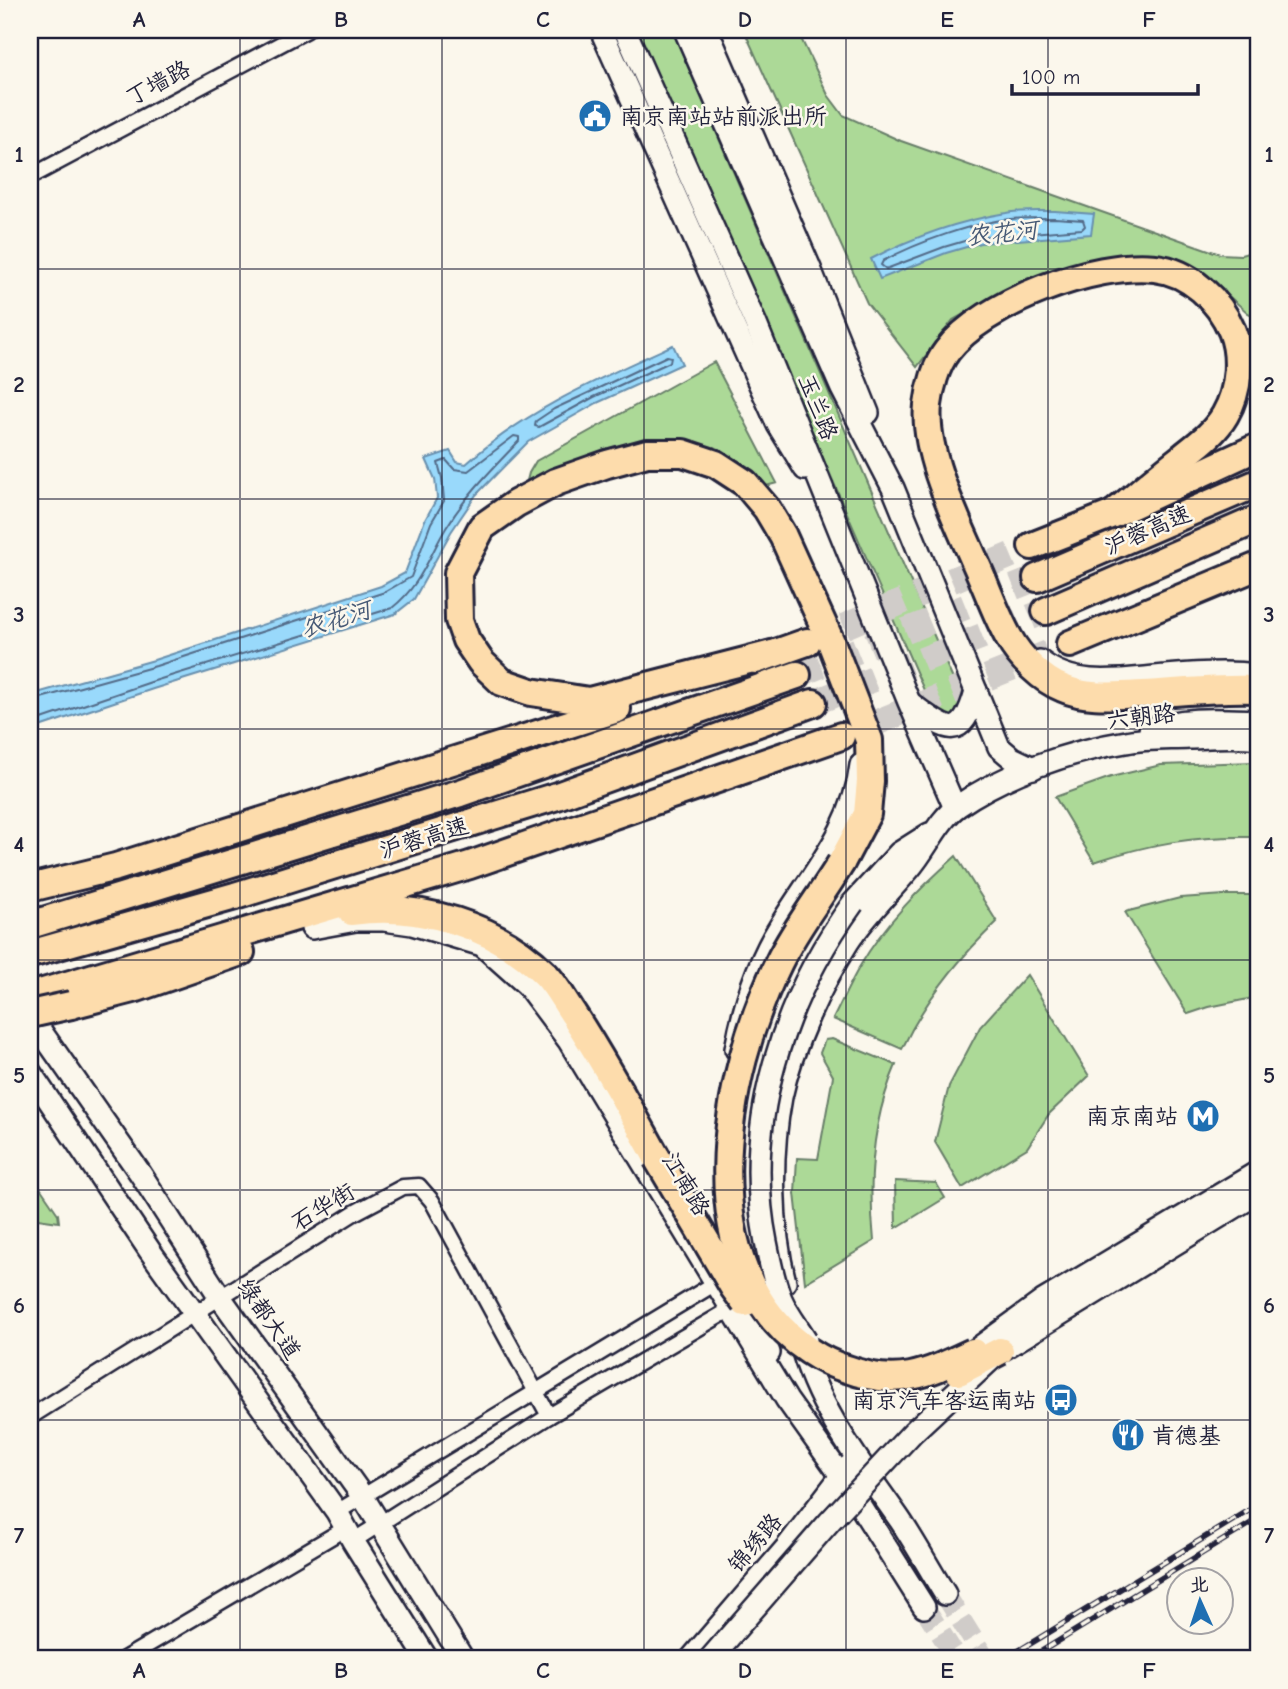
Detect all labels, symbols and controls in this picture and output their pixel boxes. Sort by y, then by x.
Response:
text: A [133,6,146,33]
text: B [334,6,348,33]
text: C [536,6,550,33]
text: D [738,6,752,33]
text: E [940,6,954,33]
text: F [1142,6,1156,33]
scale bar [1012,52,1197,96]
street label: 丁墙路 [121,55,195,111]
text: 100 m [1022,65,1080,89]
public building icon: 南京南站站前派出所 [576,97,614,135]
place label: 南京南站站前派出所 [620,103,827,130]
text: 1 [14,141,24,168]
text: 1 [1264,141,1274,168]
water label: 农花河 [965,215,1043,251]
street label: 玉兰路 [793,370,843,444]
text: 2 [13,371,25,398]
text: 2 [1263,371,1275,398]
street label: 沪蓉高速 [1100,500,1196,560]
water label: 农花河 [297,594,378,643]
text: 3 [13,601,25,628]
text: 3 [1263,601,1275,628]
street label: 六朝路 [1105,699,1177,735]
street label: 沪蓉高速 [376,812,472,864]
text: 4 [14,831,25,858]
text: 4 [1264,831,1275,858]
text: 5 [13,1062,25,1089]
text: 5 [1263,1062,1275,1089]
metro station icon: 南京南站 [1184,1097,1222,1135]
place label: 南京南站 [1086,1103,1178,1130]
street label: 江南路 [657,1147,715,1221]
street label: 石华街 [286,1178,360,1236]
street label: 绿都大道 [232,1274,306,1364]
text: 6 [13,1292,25,1319]
text: 6 [1263,1292,1275,1319]
bus stop icon: 南京汽车客运南站 [1042,1381,1080,1419]
place label: 南京汽车客运南站 [852,1387,1036,1414]
restaurant icon: 肯德基 [1109,1416,1147,1454]
place label: 肯德基 [1152,1422,1221,1449]
street label: 锦绣路 [722,1508,788,1578]
text: 7 [14,1522,25,1549]
text: 7 [1264,1522,1275,1549]
north arrow [1166,1566,1236,1636]
text: 北 [1189,1574,1209,1597]
text: A [133,1657,146,1684]
text: B [334,1657,348,1684]
text: C [536,1657,550,1684]
text: D [738,1657,752,1684]
text: E [940,1657,954,1684]
text: F [1142,1657,1156,1684]

